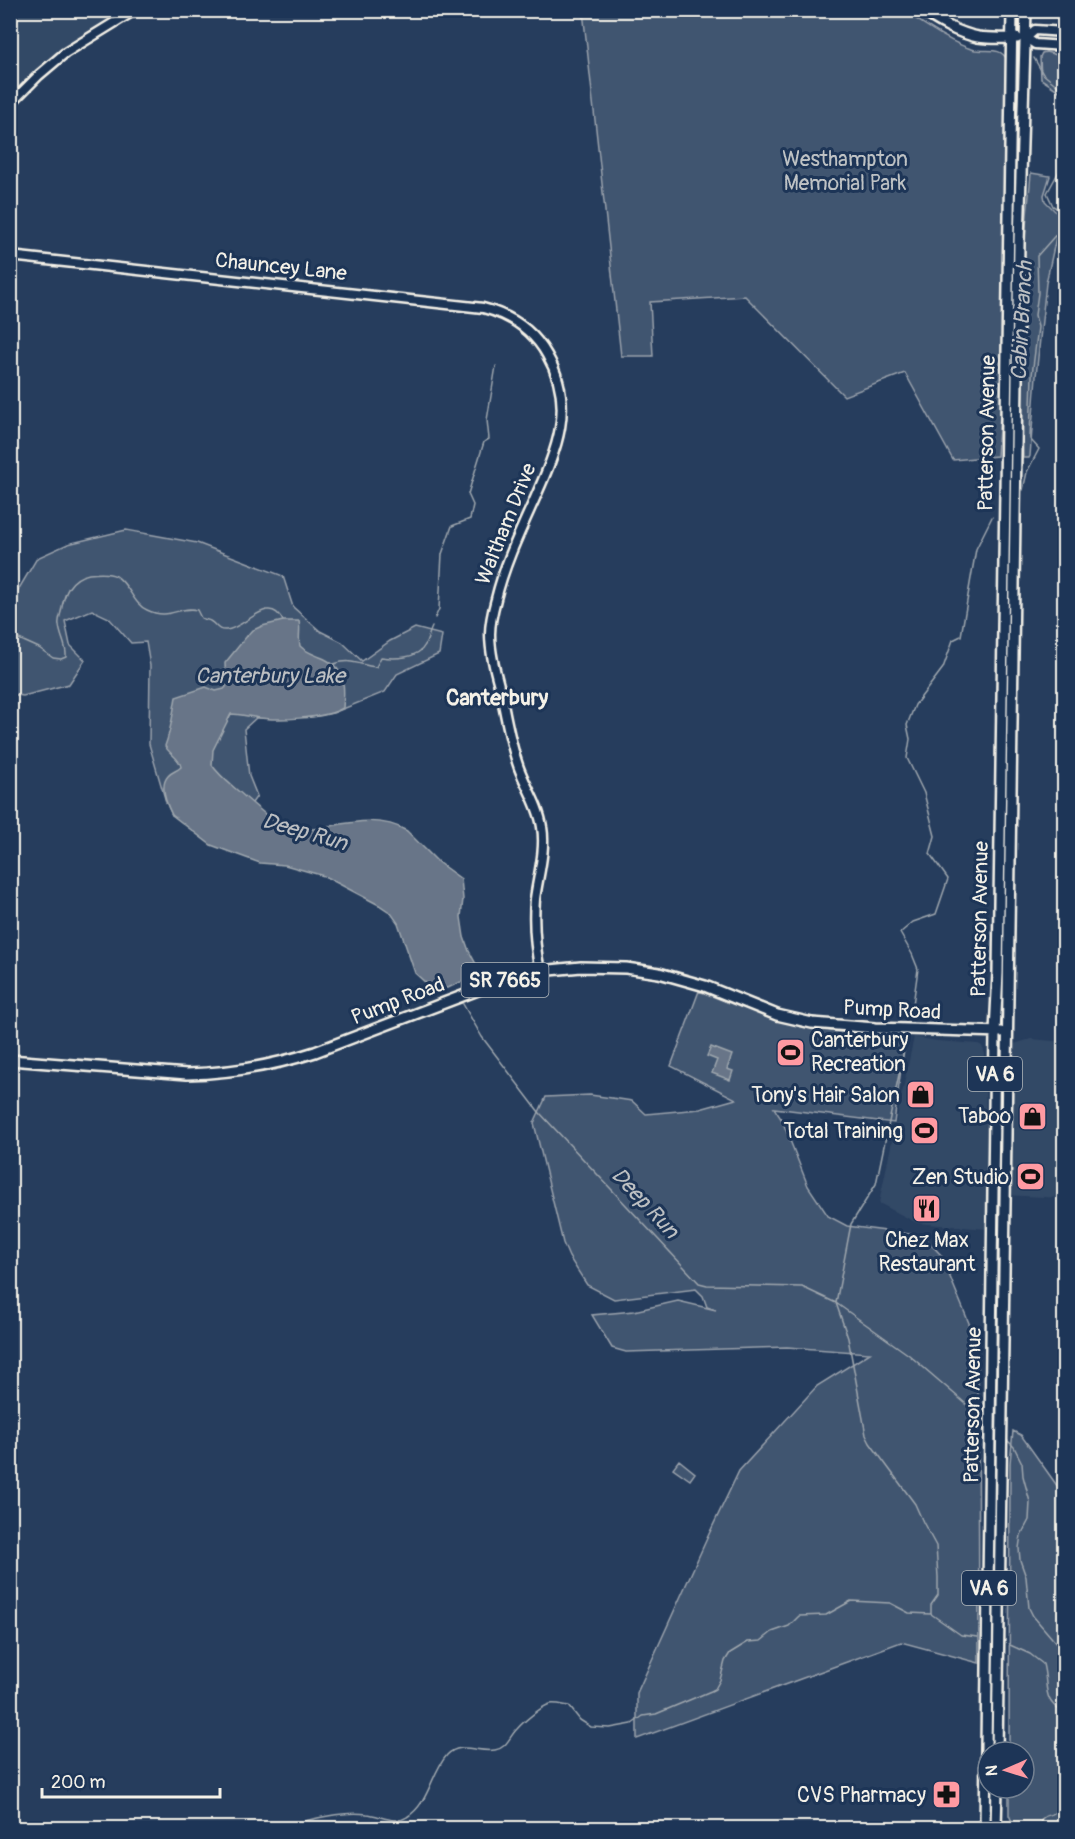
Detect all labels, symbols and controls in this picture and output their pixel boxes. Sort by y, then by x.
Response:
park label: Westhampton Memorial Park [782,146,908,197]
street label: Chauncey Lane [214,247,349,287]
water label: Cabin Branch [1005,259,1039,381]
street label: Patterson Avenue [972,354,1002,511]
street label: Waltham Drive [469,459,543,589]
water label: Canterbury Lake [195,662,347,690]
district label: Canterbury [446,684,549,712]
water label: Deep Run [259,807,352,858]
street label: Patterson Avenue [965,840,995,997]
road number: SR 7665 [462,963,548,997]
street label: Pump Road [347,971,449,1031]
street label: Pump Road [842,994,942,1026]
place label: Canterbury Recreation [811,1027,908,1078]
sports icon: Canterbury Recreation [774,1036,806,1068]
road number: VA 6 [968,1057,1022,1091]
shop icon: Tony's Hair Salon [905,1079,937,1111]
place label: Tony's Hair Salon [751,1082,900,1109]
shop icon: Taboo [1016,1100,1048,1132]
place label: Taboo [958,1103,1011,1130]
sports icon: Total Training [908,1115,940,1147]
place label: Total Training [784,1118,903,1145]
sports icon: Zen Studio [1014,1161,1046,1193]
water label: Deep Run [605,1162,686,1245]
place label: Zen Studio [912,1164,1009,1191]
restaurant icon: Chez Max Restaurant [911,1193,943,1225]
place label: Chez Max Restaurant [878,1227,976,1278]
street label: Patterson Avenue [958,1326,988,1483]
road number: VA 6 [962,1571,1016,1605]
north arrow [976,1740,1036,1800]
scale bar [42,1761,220,1799]
text: N [982,1765,1002,1777]
text: 200 m [51,1771,106,1794]
pharmacy icon: CVS Pharmacy [931,1779,963,1811]
place label: CVS Pharmacy [797,1782,926,1809]

